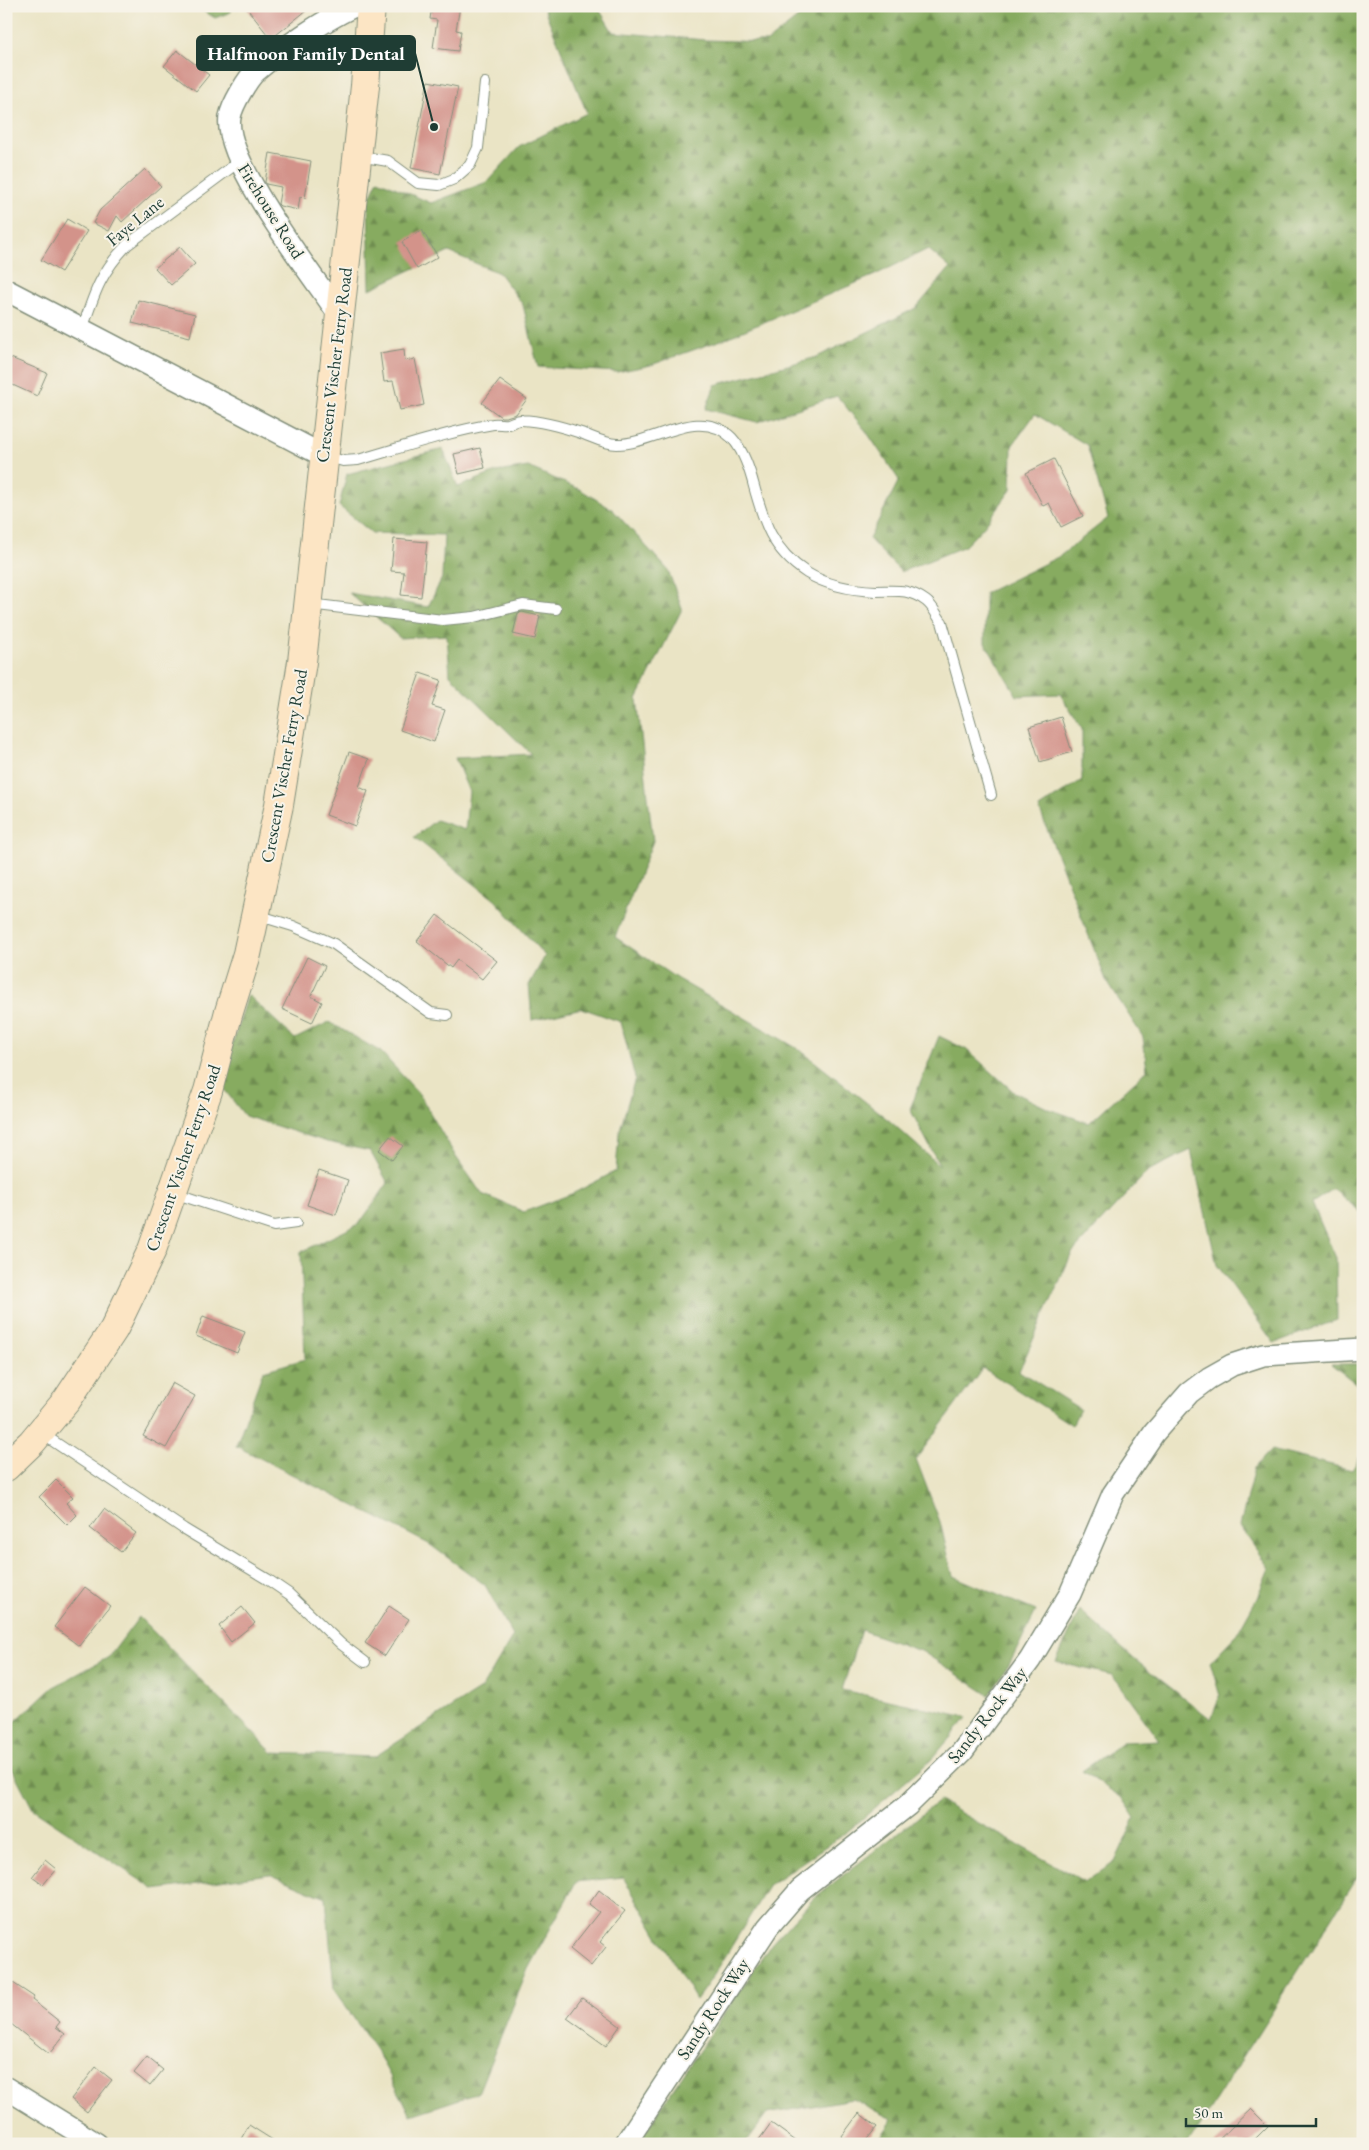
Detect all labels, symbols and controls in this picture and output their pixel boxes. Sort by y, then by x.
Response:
callout: Halfmoon Family Dental [197,36,415,70]
text: Halfmoon Family Dental [207,41,405,66]
street label: Firehouse Road [233,159,310,264]
street label: Faye Lane [101,190,168,251]
street label: Crescent Vischer Ferry Road [310,265,357,464]
street label: Crescent Vischer Ferry Road [255,666,312,865]
street label: Crescent Vischer Ferry Road [140,1060,226,1254]
street label: Sandy Rock Way [942,1662,1032,1768]
street label: Sandy Rock Way [671,1954,754,2064]
scale bar [1186,2095,1316,2127]
text: 50 m [1194,2103,1223,2122]

